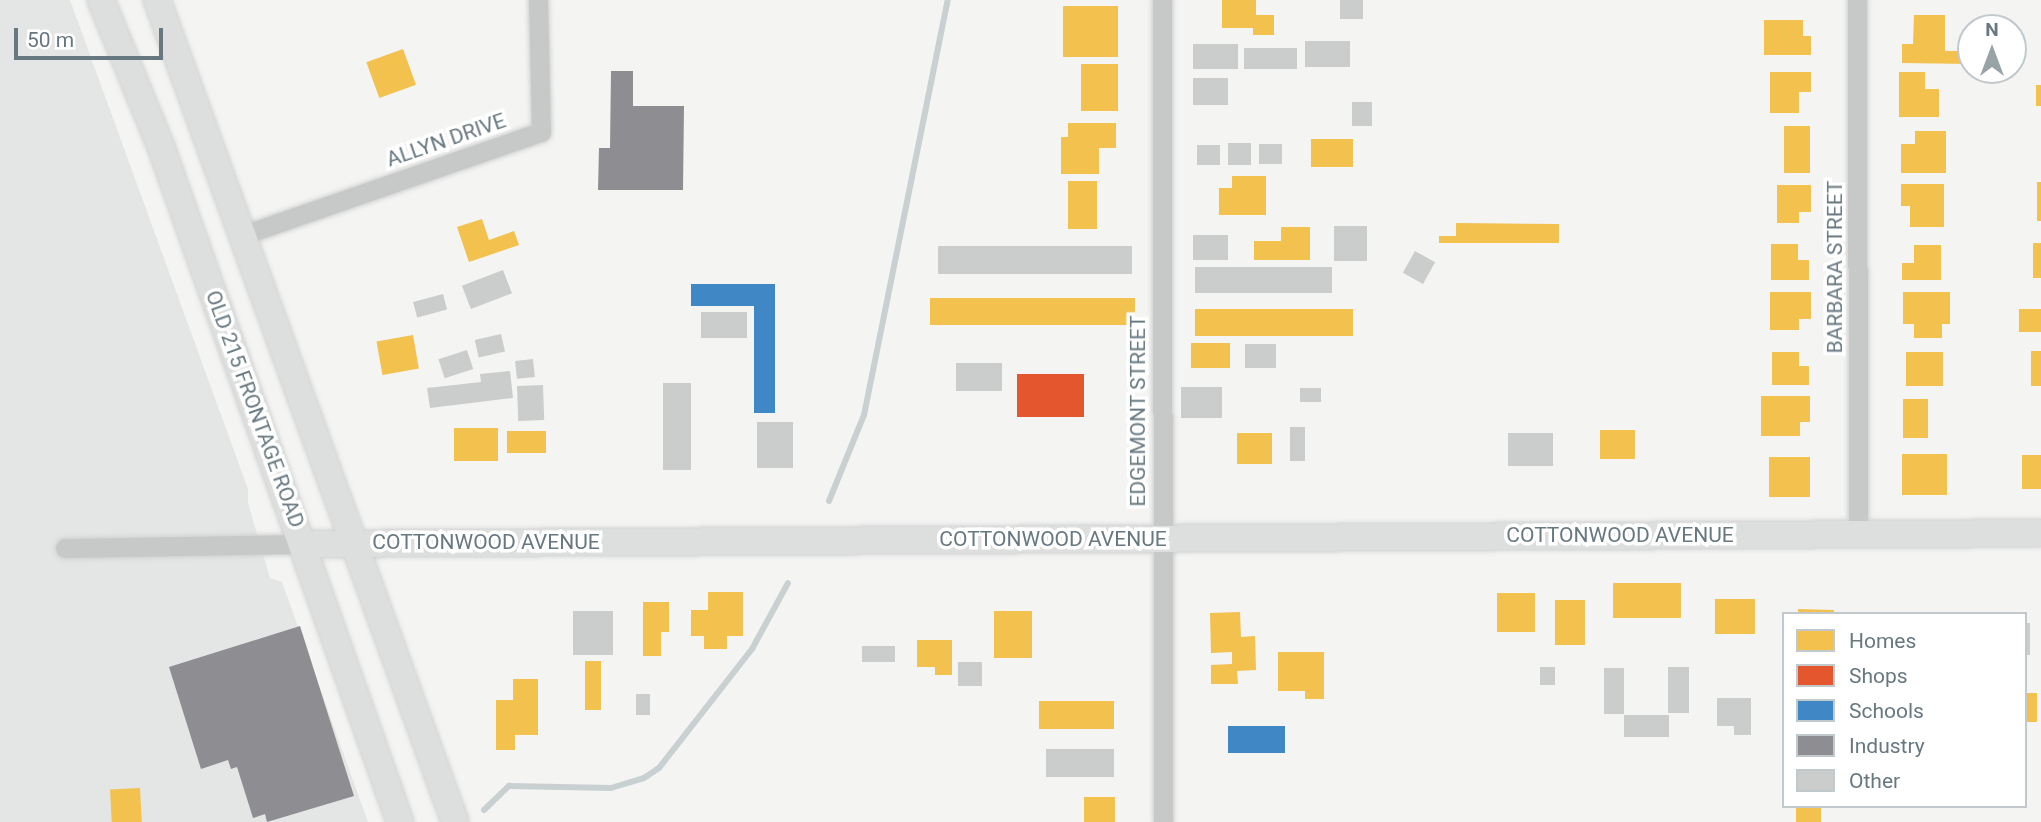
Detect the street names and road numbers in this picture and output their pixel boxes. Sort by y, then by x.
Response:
street label: ALLYN DRIVE [383,108,509,172]
street label: BARBARA STREET [1822,181,1848,353]
street label: OLD 215 FRONTAGE ROAD [200,287,310,531]
street label: EDGEMONT STREET [1125,315,1151,507]
street label: COTTONWOOD AVENUE [1506,522,1734,548]
street label: COTTONWOOD AVENUE [939,526,1167,552]
street label: COTTONWOOD AVENUE [372,529,600,555]

